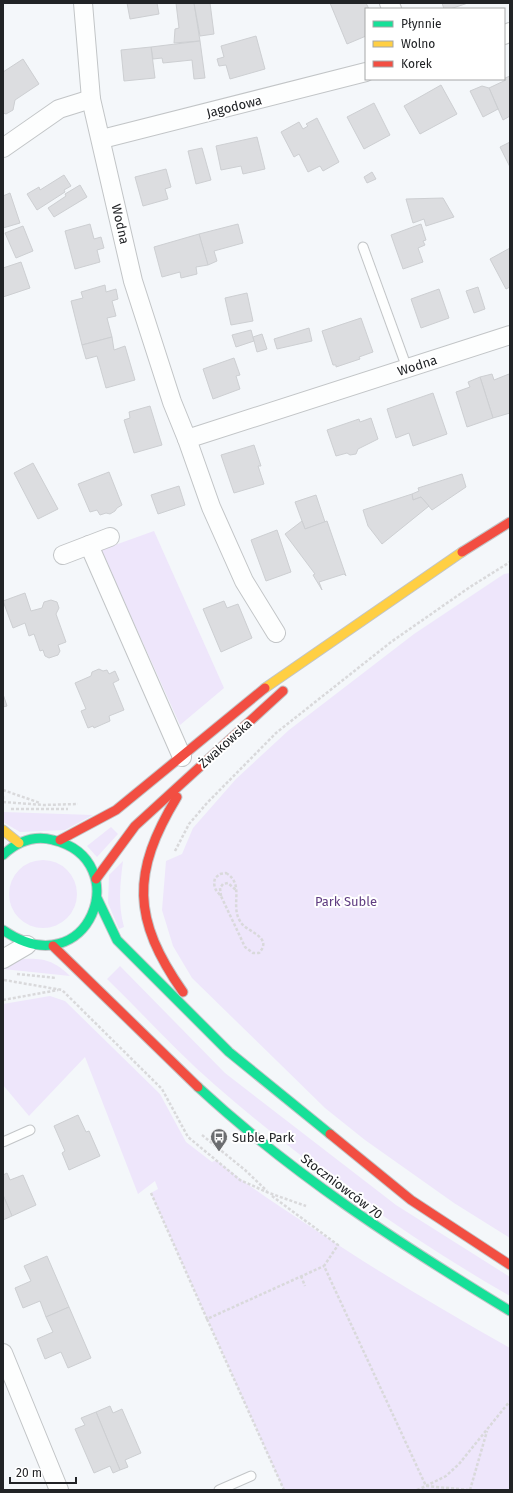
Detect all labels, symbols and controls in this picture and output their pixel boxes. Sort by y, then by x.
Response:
legend [365,8,505,80]
text: Płynnie [401,17,442,31]
text: Wolno [401,37,435,51]
text: Korek [401,57,433,71]
street label: Jagodowa [205,92,263,121]
street label: Wodna [109,203,132,246]
street label: Wodna [395,352,439,379]
street label: Żwakowska [196,716,255,771]
park label: Park Suble [315,894,377,909]
bus stop icon: Suble Park [209,1127,229,1152]
place label: Suble Park [232,1130,295,1145]
street label: Stoczniowców 70 [298,1151,386,1222]
scale bar [10,1459,76,1485]
text: 20 m [16,1466,42,1480]

